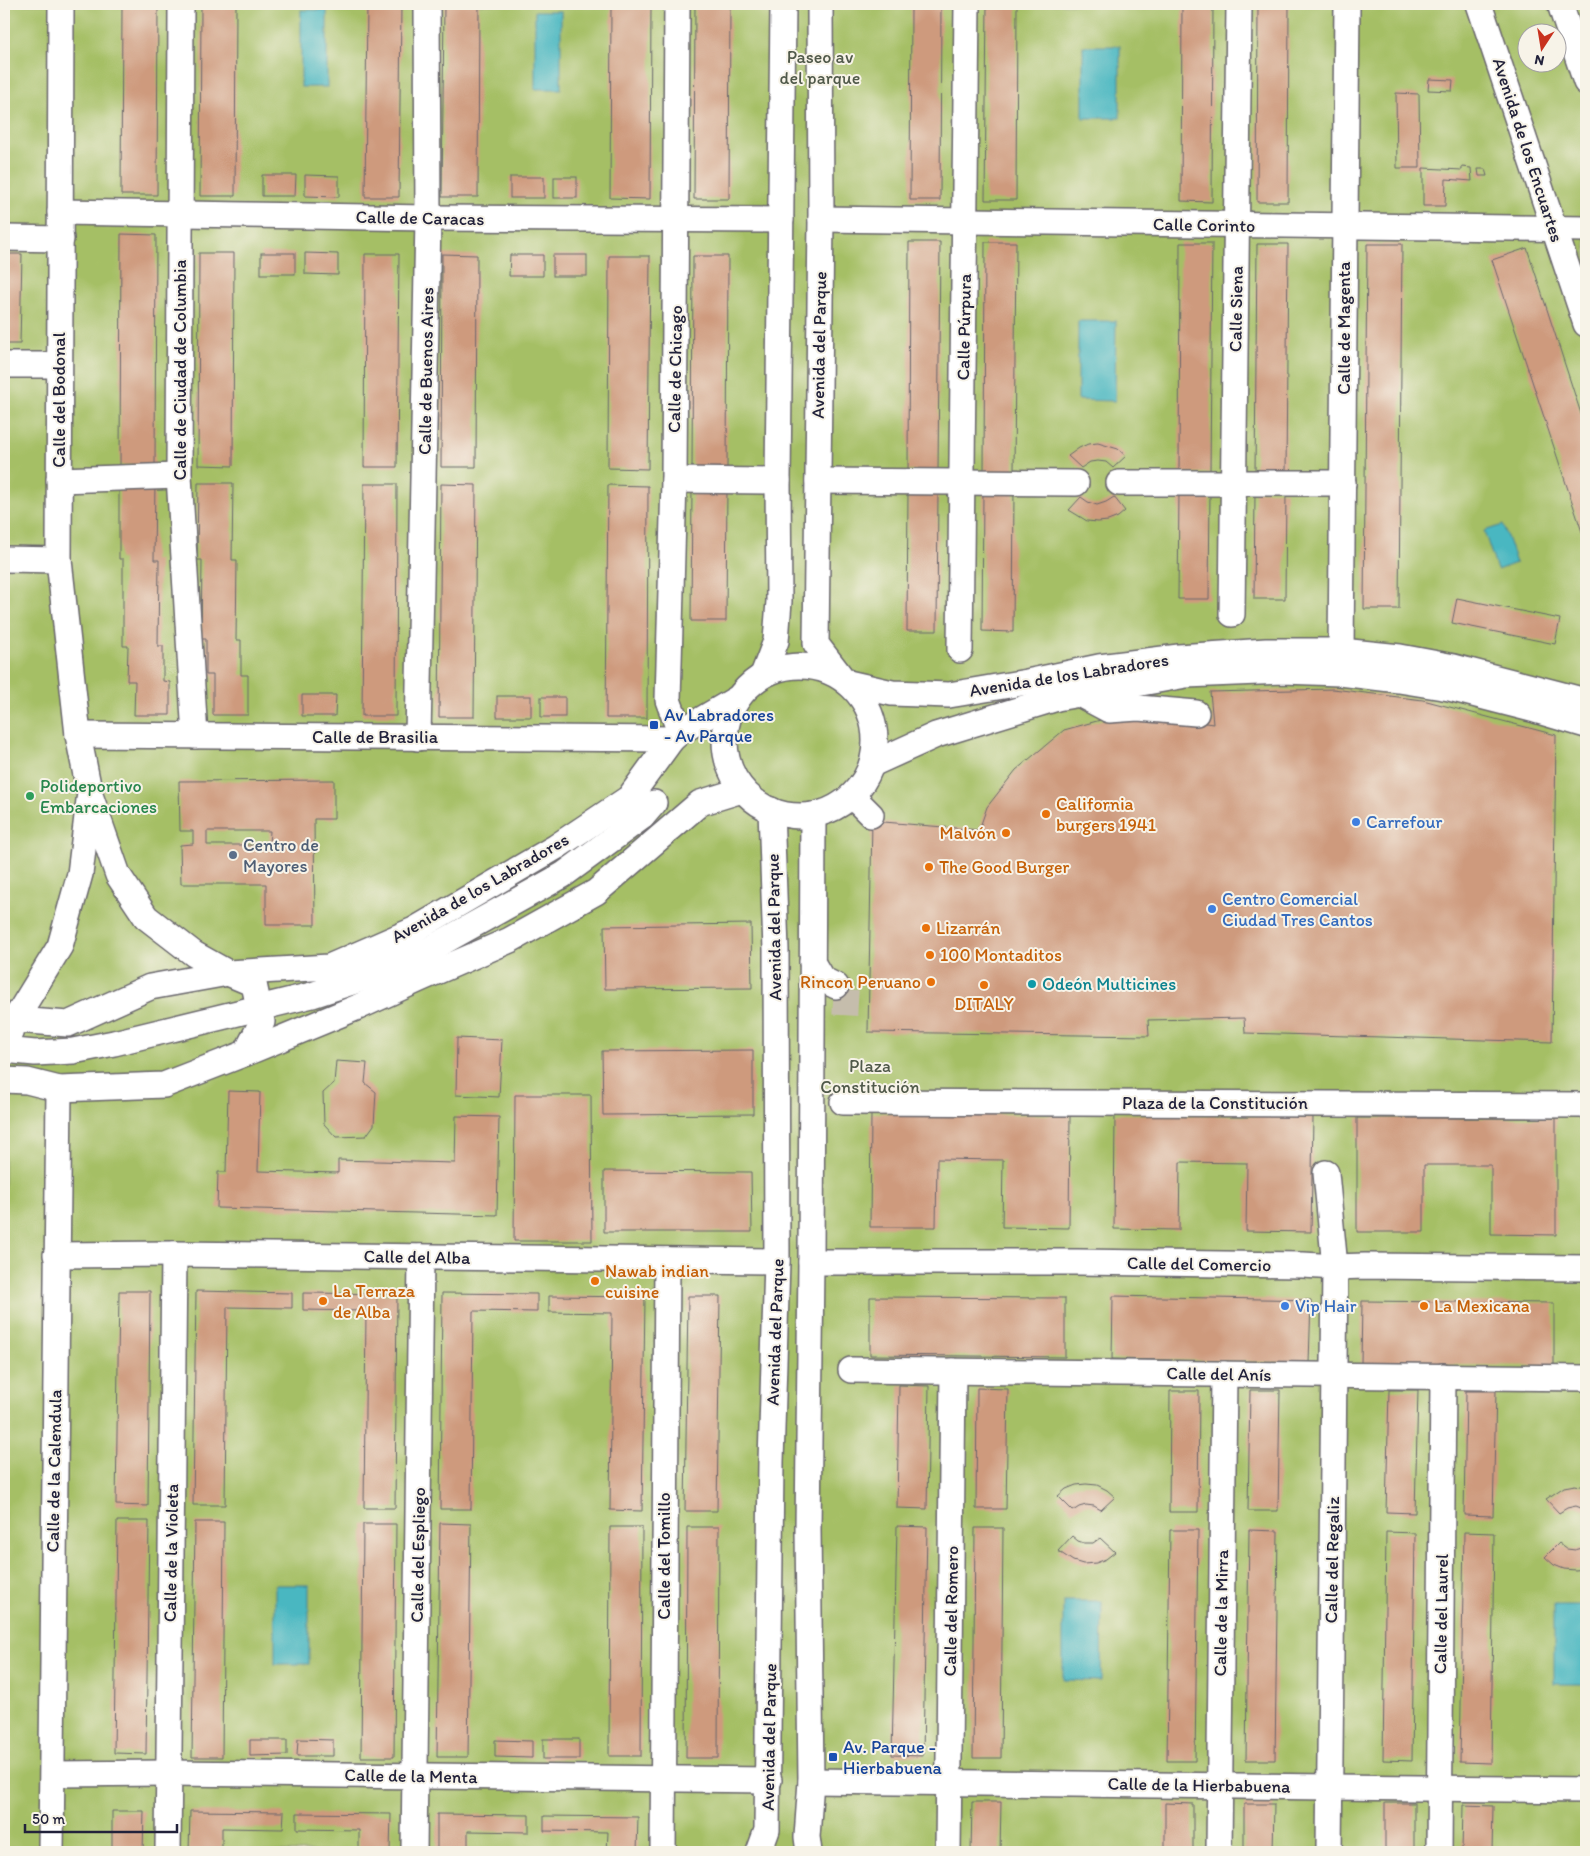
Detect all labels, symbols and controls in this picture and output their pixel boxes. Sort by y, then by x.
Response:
north arrow [1518,22,1568,72]
park label: Paseo av del parque [780,46,860,89]
text: N [1533,51,1546,70]
street label: Avenida de los Encuartes [1488,55,1568,245]
street label: Calle de Caracas [355,206,485,230]
street label: Calle Corinto [1153,213,1255,237]
street label: Calle de Ciudad de Columbia [169,259,191,480]
street label: Calle de Magenta [1333,261,1355,395]
street label: Calle Siena [1224,266,1248,352]
street label: Avenida del Parque [807,271,831,419]
street label: Calle Púrpura [952,273,976,381]
street label: Calle de Buenos Aires [414,287,438,455]
street label: Calle de Chicago [663,305,687,433]
street label: Calle del Bodonal [48,332,70,468]
street label: Avenida de los Labradores [968,648,1170,702]
place label: Av Labradores - Av Parque [664,704,774,747]
marker: Av Labradores - Av Parque [648,719,660,731]
street label: Calle de Brasilia [312,726,439,748]
place label: Polideportivo Embarcaciones [40,775,157,818]
marker: Polideportivo Embarcaciones [24,790,36,802]
place label: California burgers 1941 [1056,793,1156,836]
marker: California burgers 1941 [1040,808,1052,820]
place label: Carrefour [1366,811,1443,833]
marker: Carrefour [1350,816,1362,828]
place label: Malvón [940,822,996,844]
marker: Malvón [1000,827,1012,839]
street label: Avenida de los Labradores [387,828,573,948]
place label: Centro de Mayores [243,834,319,877]
marker: Centro de Mayores [227,849,239,861]
street label: Avenida del Parque [762,853,786,1001]
place label: The Good Burger [939,856,1069,878]
marker: The Good Burger [923,861,935,873]
place label: Centro Comercial Ciudad Tres Cantos [1222,888,1373,931]
marker: Centro Comercial Ciudad Tres Cantos [1206,903,1218,915]
place label: Lizarrán [936,917,1000,939]
marker: Lizarrán [920,922,932,934]
place label: 100 Montaditos [940,944,1062,966]
marker: 100 Montaditos [924,949,936,961]
place label: Rincon Peruano [800,971,921,993]
place label: Odeón Multicines [1042,973,1176,995]
marker: Rincon Peruano [925,976,937,988]
marker: Odeón Multicines [1026,978,1038,990]
marker: DITALY [978,979,990,991]
place label: DITALY [954,993,1015,1015]
park label: Plaza Constitución [820,1055,920,1098]
street label: Plaza de la Constitución [1122,1092,1308,1114]
street label: Calle del Alba [363,1245,471,1269]
street label: Calle del Comercio [1127,1252,1271,1276]
street label: Avenida del Parque [761,1258,789,1406]
place label: Nawab indian cuisine [605,1260,709,1303]
marker: Nawab indian cuisine [589,1275,601,1287]
place label: La Terraza de Alba [333,1280,416,1323]
marker: La Terraza de Alba [317,1295,329,1307]
place label: Vip Hair [1295,1295,1357,1317]
place label: La Mexicana [1434,1295,1530,1317]
marker: Vip Hair [1279,1300,1291,1312]
marker: La Mexicana [1418,1300,1430,1312]
street label: Calle del Anís [1166,1362,1272,1386]
street label: Calle de la Calendula [42,1389,66,1553]
street label: Calle de la Violeta [159,1483,183,1622]
street label: Calle del Espliego [406,1487,430,1623]
street label: Calle del Tomillo [653,1492,675,1620]
street label: Calle del Regaliz [1320,1496,1344,1624]
street label: Calle del Romero [939,1545,963,1677]
street label: Calle de la Mirra [1209,1549,1233,1677]
street label: Calle del Laurel [1429,1554,1453,1674]
street label: Avenida del Parque [757,1663,781,1811]
place label: Av. Parque - Hierbabuena [843,1736,943,1779]
marker: Av. Parque - Hierbabuena [827,1751,839,1763]
street label: Calle de la Menta [344,1764,478,1788]
street label: Calle de la Hierbabuena [1107,1772,1291,1798]
scale bar [25,1801,178,1833]
text: 50 m [32,1810,65,1828]

